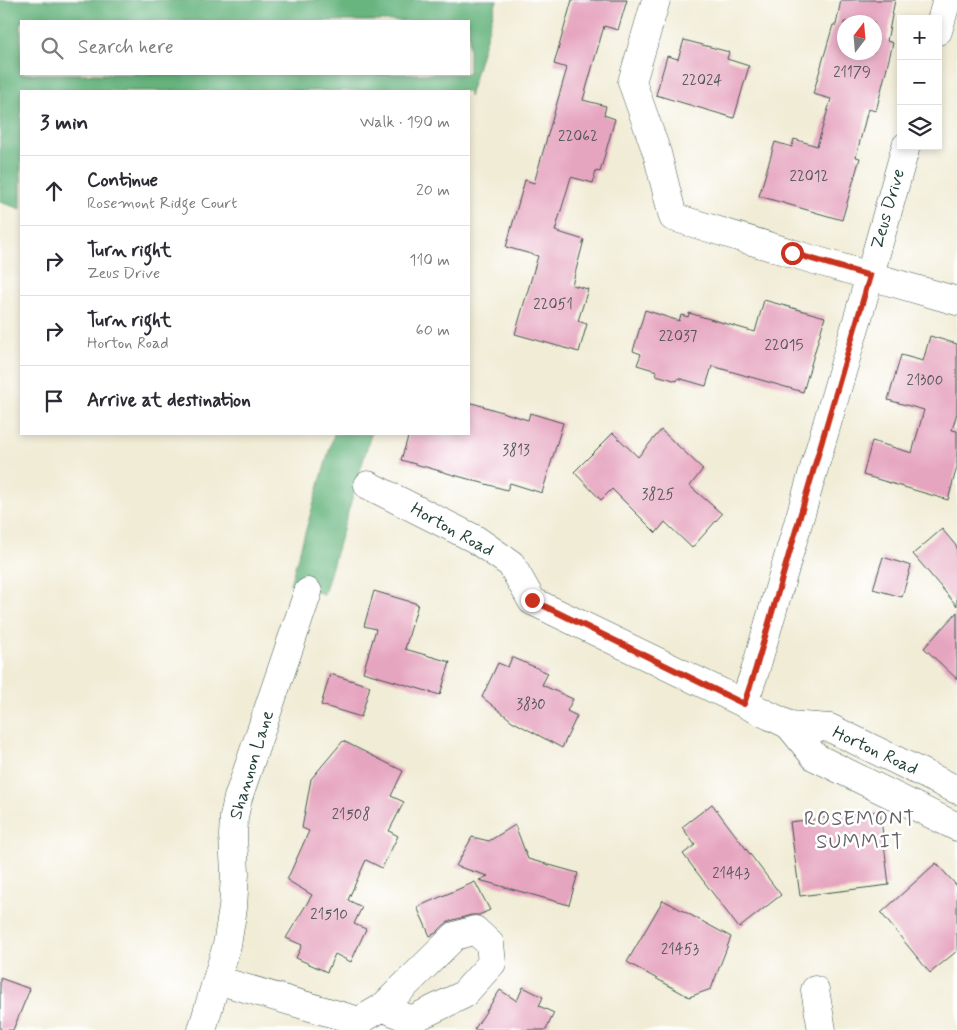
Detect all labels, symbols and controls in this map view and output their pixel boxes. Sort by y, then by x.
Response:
north arrow [837,15,882,60]
map controls [897,15,942,150]
button: + [897,15,942,60]
search box [20,20,470,75]
icon: search [38,34,66,62]
text: Search here [78,35,174,60]
button: − [897,60,942,105]
house number: 21179 [833,63,871,83]
house number: 22024 [682,71,722,91]
button: layers [897,105,942,150]
text: 3 min [40,109,88,137]
text: Walk · 190 m [360,112,450,133]
house number: 22062 [558,127,598,147]
street label: Zeus Drive [865,166,911,252]
house number: 22012 [790,167,829,187]
text: Continue [87,168,158,193]
icon: ahead [40,177,68,205]
text: 20 m [416,180,450,201]
text: Rosemont Ridge Court [87,193,237,214]
text: Turn right [87,238,171,263]
route start [781,242,804,265]
icon: right [40,247,68,275]
text: 110 m [409,250,450,271]
text: Zeus Drive [87,263,160,284]
house number: 22051 [533,295,573,315]
text: Turn right [87,308,171,333]
icon: right [40,317,68,345]
text: 60 m [416,320,450,341]
house number: 22037 [659,327,698,347]
text: Horton Road [87,333,169,354]
house number: 22015 [765,336,804,356]
house number: 21300 [907,371,943,391]
icon: arrive [40,387,68,415]
text: Arrive at destination [87,388,251,413]
house number: 3813 [502,441,530,461]
house number: 3825 [642,485,674,505]
street label: Horton Road [406,497,498,563]
route end [521,589,544,612]
house number: 3830 [516,695,546,715]
street label: Shannon Lane [224,707,280,823]
street label: Horton Road [828,721,922,781]
house number: 21508 [332,805,370,825]
district label: ROSEMONT SUMMIT [804,806,916,856]
house number: 21443 [712,864,750,884]
house number: 21510 [310,905,348,925]
house number: 21453 [661,940,699,960]

